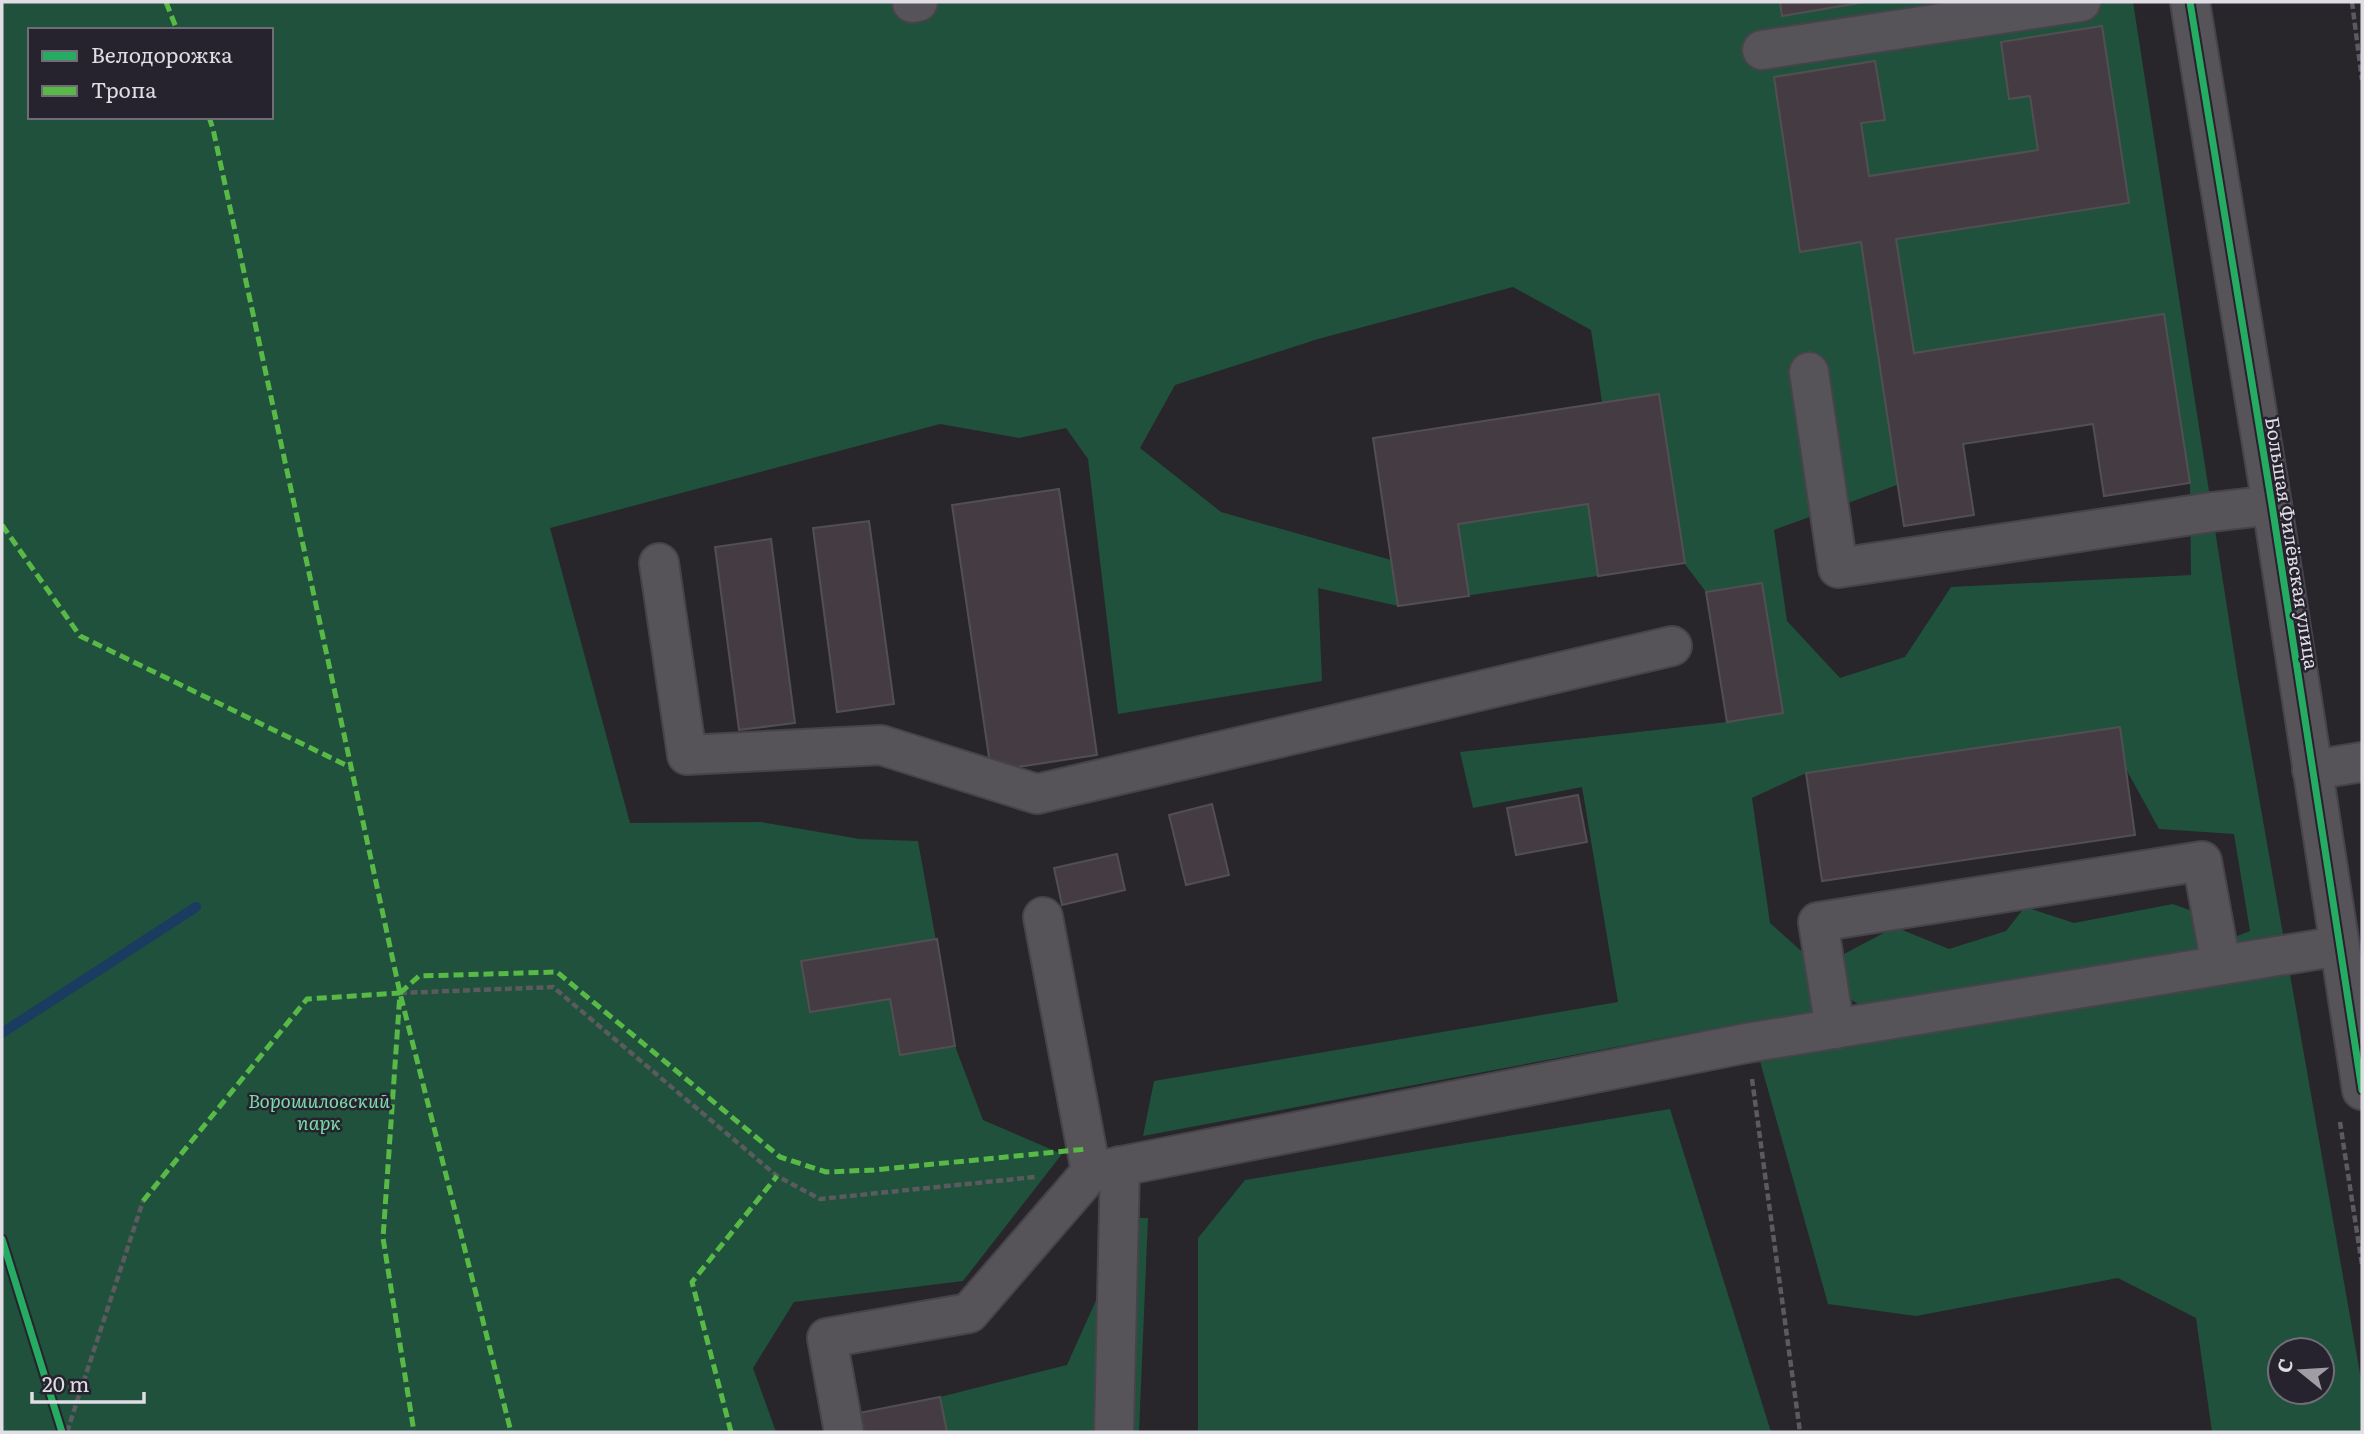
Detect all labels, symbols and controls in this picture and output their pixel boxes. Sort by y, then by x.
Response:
legend [28,28,273,119]
text: Велодорожка [91,38,233,69]
text: Тропа [91,73,157,104]
street label: Большая Филёвская улица [2259,415,2327,672]
park label: Ворошиловский парк [248,1086,391,1136]
north arrow [2266,1336,2336,1406]
text: С [2268,1355,2299,1376]
scale bar [32,1360,144,1404]
text: 20 m [42,1367,89,1398]

